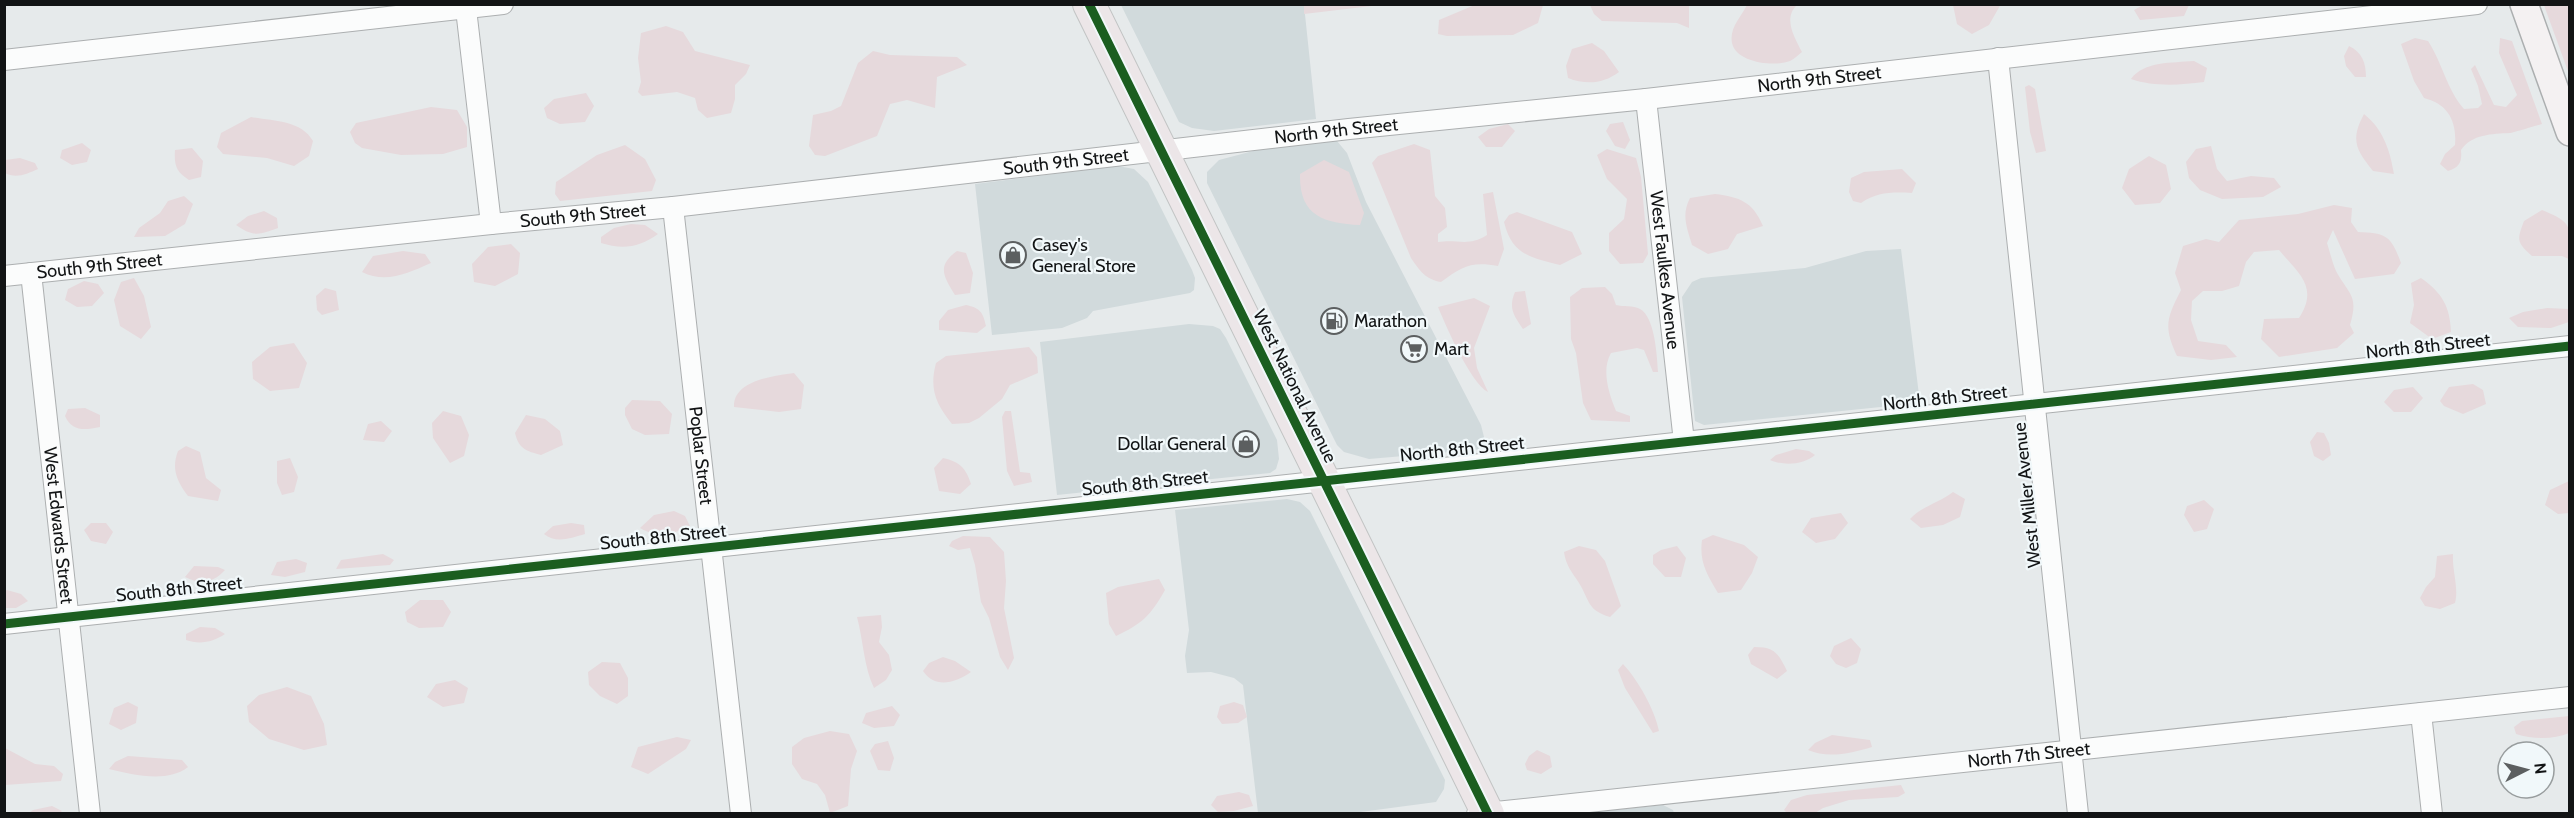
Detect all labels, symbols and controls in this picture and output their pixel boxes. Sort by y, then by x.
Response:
street label: North 9th Street [1756,61,1882,97]
street label: North 9th Street [1273,113,1399,149]
street label: South 9th Street [1002,144,1130,180]
street label: West Faulkes Avenue [1645,190,1685,350]
street label: South 9th Street [519,199,647,232]
place label: Casey's General Store [1032,234,1136,277]
shop icon: Casey's General Store [998,240,1028,270]
street label: South 9th Street [36,248,163,283]
street label: West National Avenue [1248,306,1342,466]
fuel station icon: Marathon [1319,306,1349,336]
place label: Marathon [1354,310,1427,332]
street label: North 8th Street [2365,329,2491,363]
supermarket icon: Mart [1399,334,1429,364]
place label: Mart [1434,338,1469,360]
street label: North 8th Street [1882,381,2008,415]
street label: Poplar Street [684,405,717,506]
street label: West Miller Avenue [2008,421,2046,569]
shop icon: Dollar General [1231,429,1261,459]
street label: North 8th Street [1399,432,1525,466]
place label: Dollar General [1117,433,1227,455]
street label: West Edwards Street [39,446,78,605]
street label: South 8th Street [1081,465,1209,501]
street label: South 8th Street [599,519,727,555]
street label: South 8th Street [115,571,243,607]
street label: North 7th Street [1966,737,2091,772]
north arrow [2496,740,2556,800]
text: N [2530,762,2550,775]

